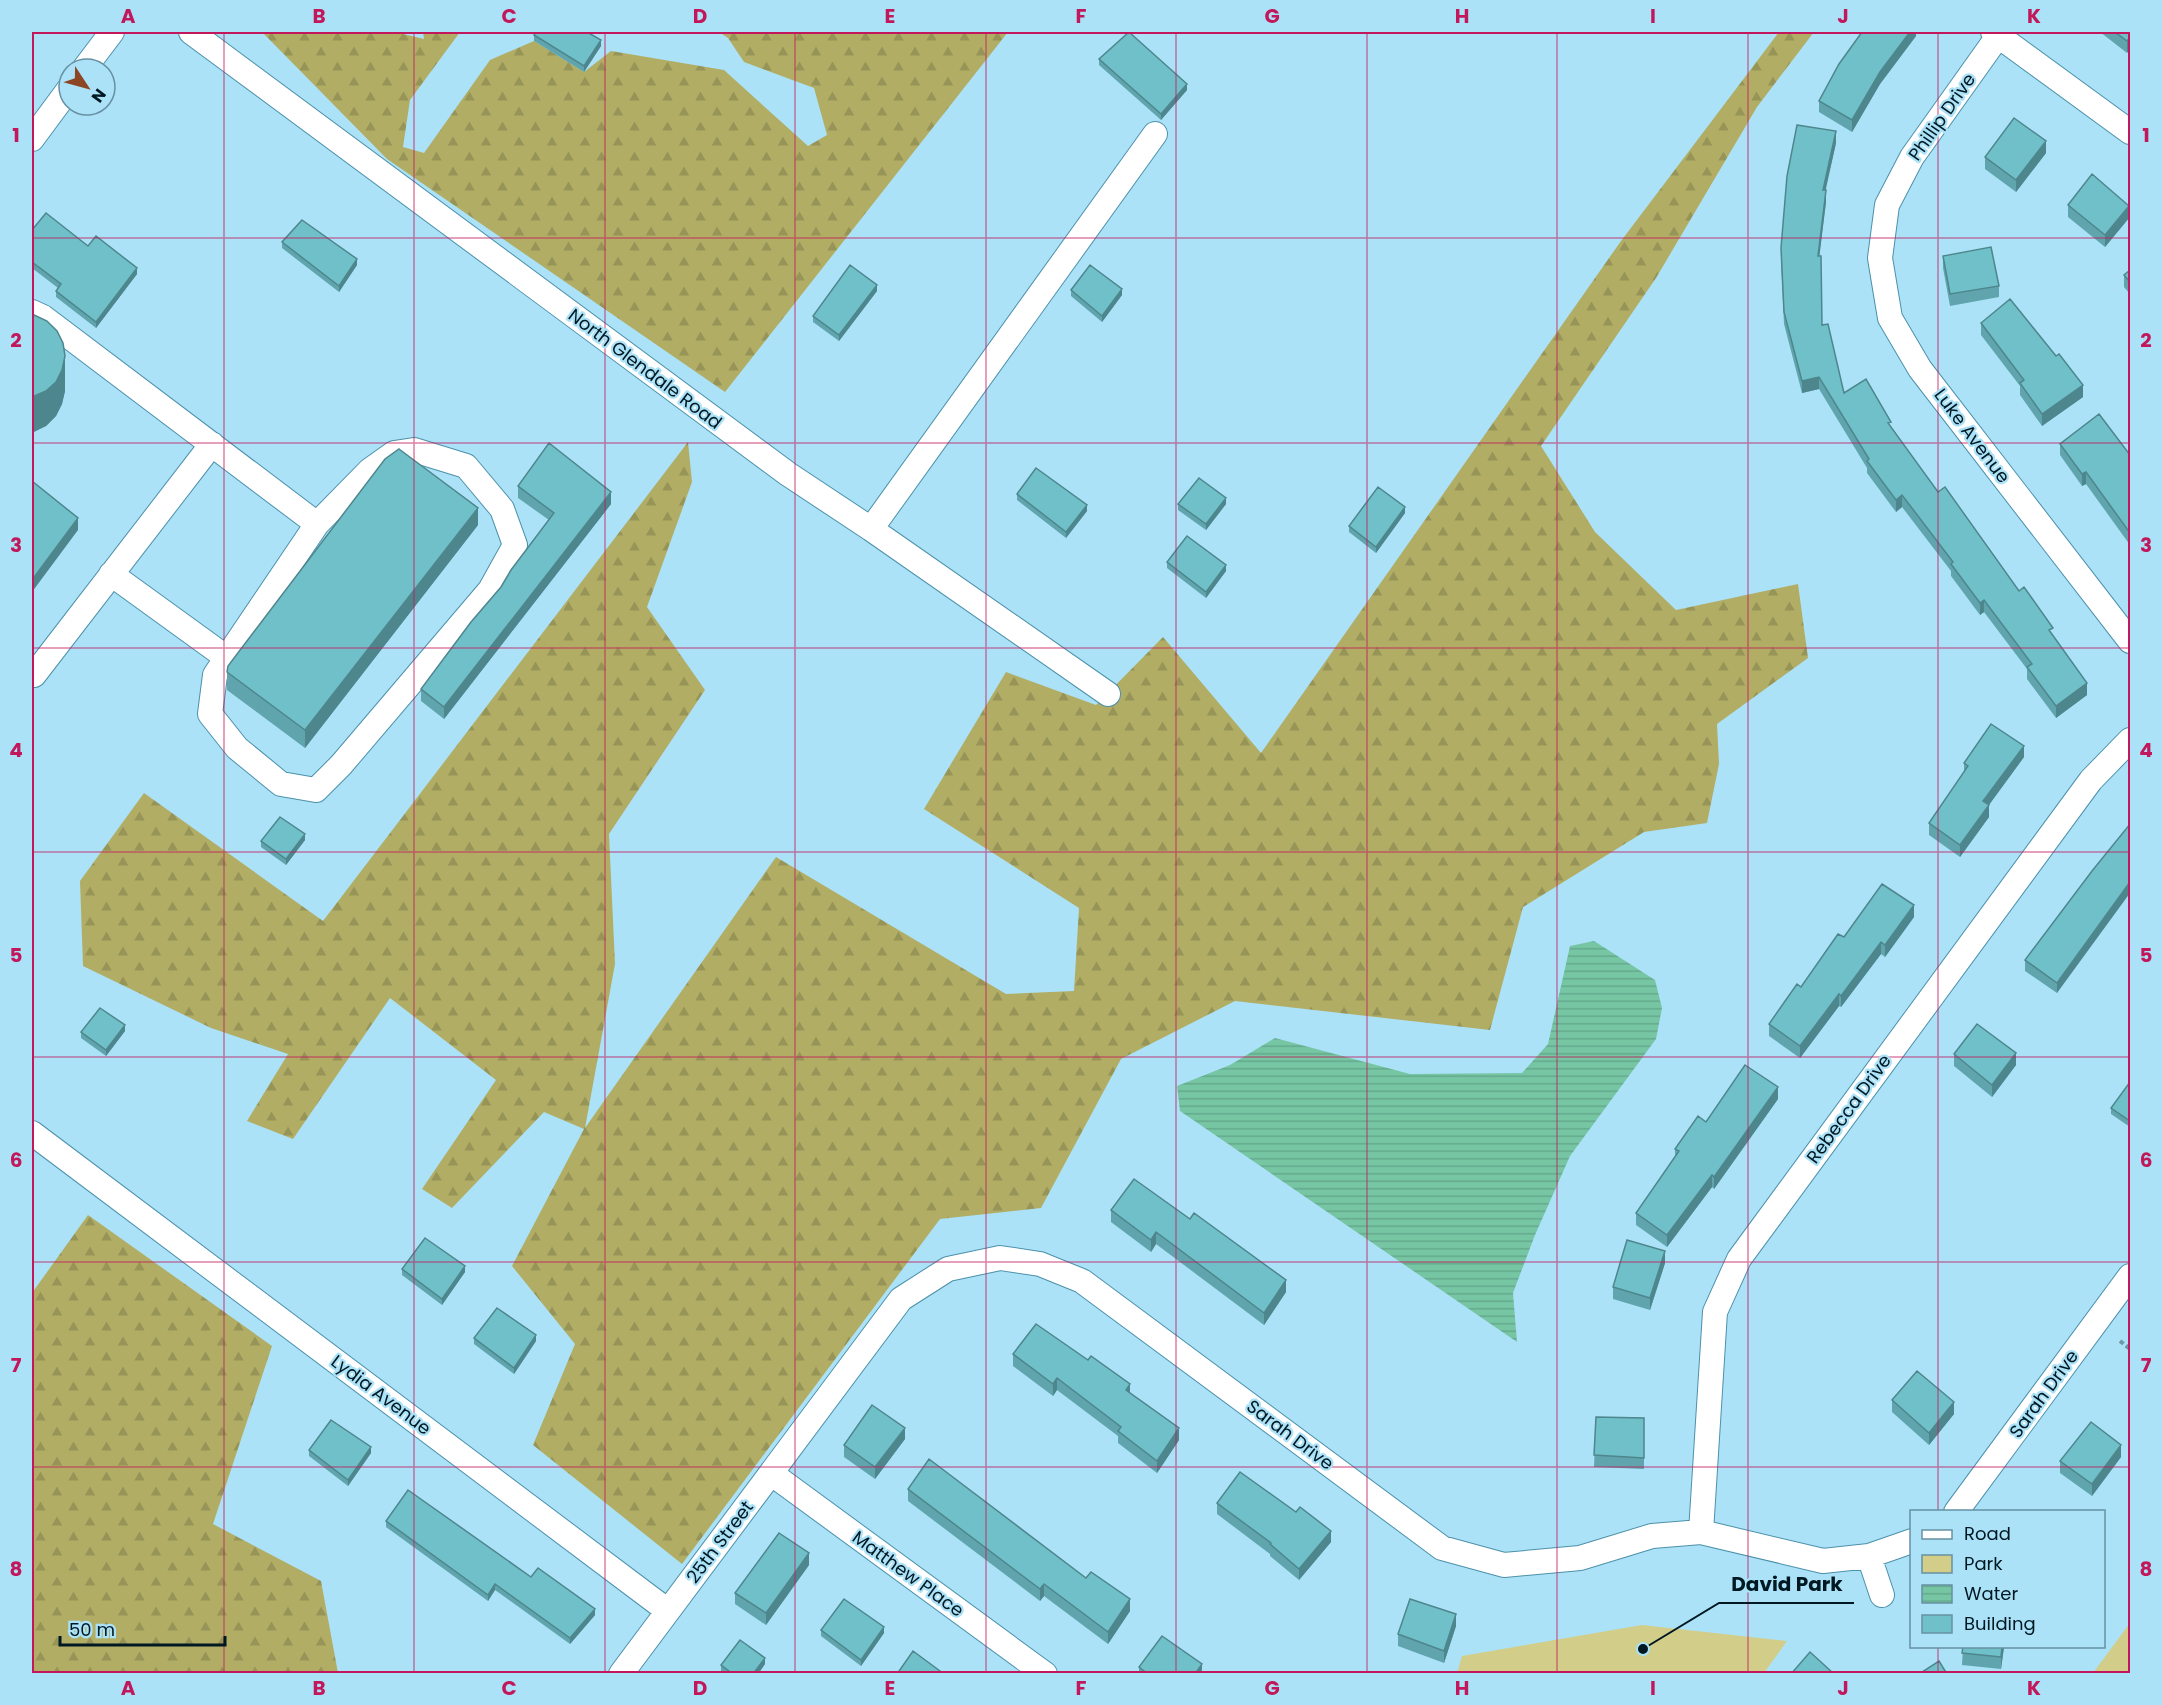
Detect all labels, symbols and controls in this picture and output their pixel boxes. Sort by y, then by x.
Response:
text: A [121,2,136,30]
text: B [312,2,326,30]
text: C [501,2,517,30]
text: D [693,2,707,30]
text: E [885,2,895,30]
text: F [1076,2,1087,30]
text: G [1264,2,1280,30]
text: H [1455,2,1469,30]
text: I [1650,2,1656,30]
text: J [1837,2,1849,30]
text: K [2027,2,2041,30]
north arrow [57,57,117,117]
street label: Phillip Drive [1902,68,1981,166]
text: N [86,84,112,107]
text: 1 [12,121,20,149]
text: 1 [2142,121,2150,149]
street label: North Glendale Road [563,303,727,435]
text: 2 [10,326,22,354]
text: 2 [2140,326,2152,354]
street label: Luke Avenue [1929,383,2016,488]
text: 3 [10,531,22,559]
text: 3 [2140,531,2152,559]
text: 4 [9,736,23,764]
text: 4 [2139,736,2153,764]
text: 5 [10,941,23,969]
text: 5 [2140,941,2153,969]
street label: Rebecca Drive [1800,1049,1897,1168]
text: 6 [10,1146,22,1174]
text: 6 [2140,1146,2152,1174]
street label: Sarah Drive [2003,1345,2084,1443]
street label: Lydia Avenue [326,1349,436,1440]
text: 7 [11,1351,22,1379]
text: 7 [2141,1351,2152,1379]
street label: Sarah Drive [1242,1394,1339,1476]
street label: 25th Street [680,1495,759,1588]
legend [1910,1510,2105,1648]
text: Road [1964,1521,2011,1546]
street label: Matthew Place [848,1525,969,1623]
text: Park [1964,1551,2003,1576]
text: 8 [10,1555,22,1583]
text: 8 [2140,1555,2152,1583]
callout: David Park [1719,1565,1854,1603]
text: David Park [1731,1570,1843,1598]
text: Water [1964,1581,2018,1606]
scale bar [60,1609,225,1647]
text: Building [1964,1611,2036,1636]
text: 50 m [69,1617,115,1642]
text: A [121,1674,136,1702]
text: B [312,1674,326,1702]
text: C [501,1674,517,1702]
text: D [693,1674,707,1702]
text: E [885,1674,895,1702]
text: F [1076,1674,1087,1702]
text: G [1264,1674,1280,1702]
text: H [1455,1674,1469,1702]
text: I [1650,1674,1656,1702]
text: J [1837,1674,1849,1702]
text: K [2027,1674,2041,1702]

